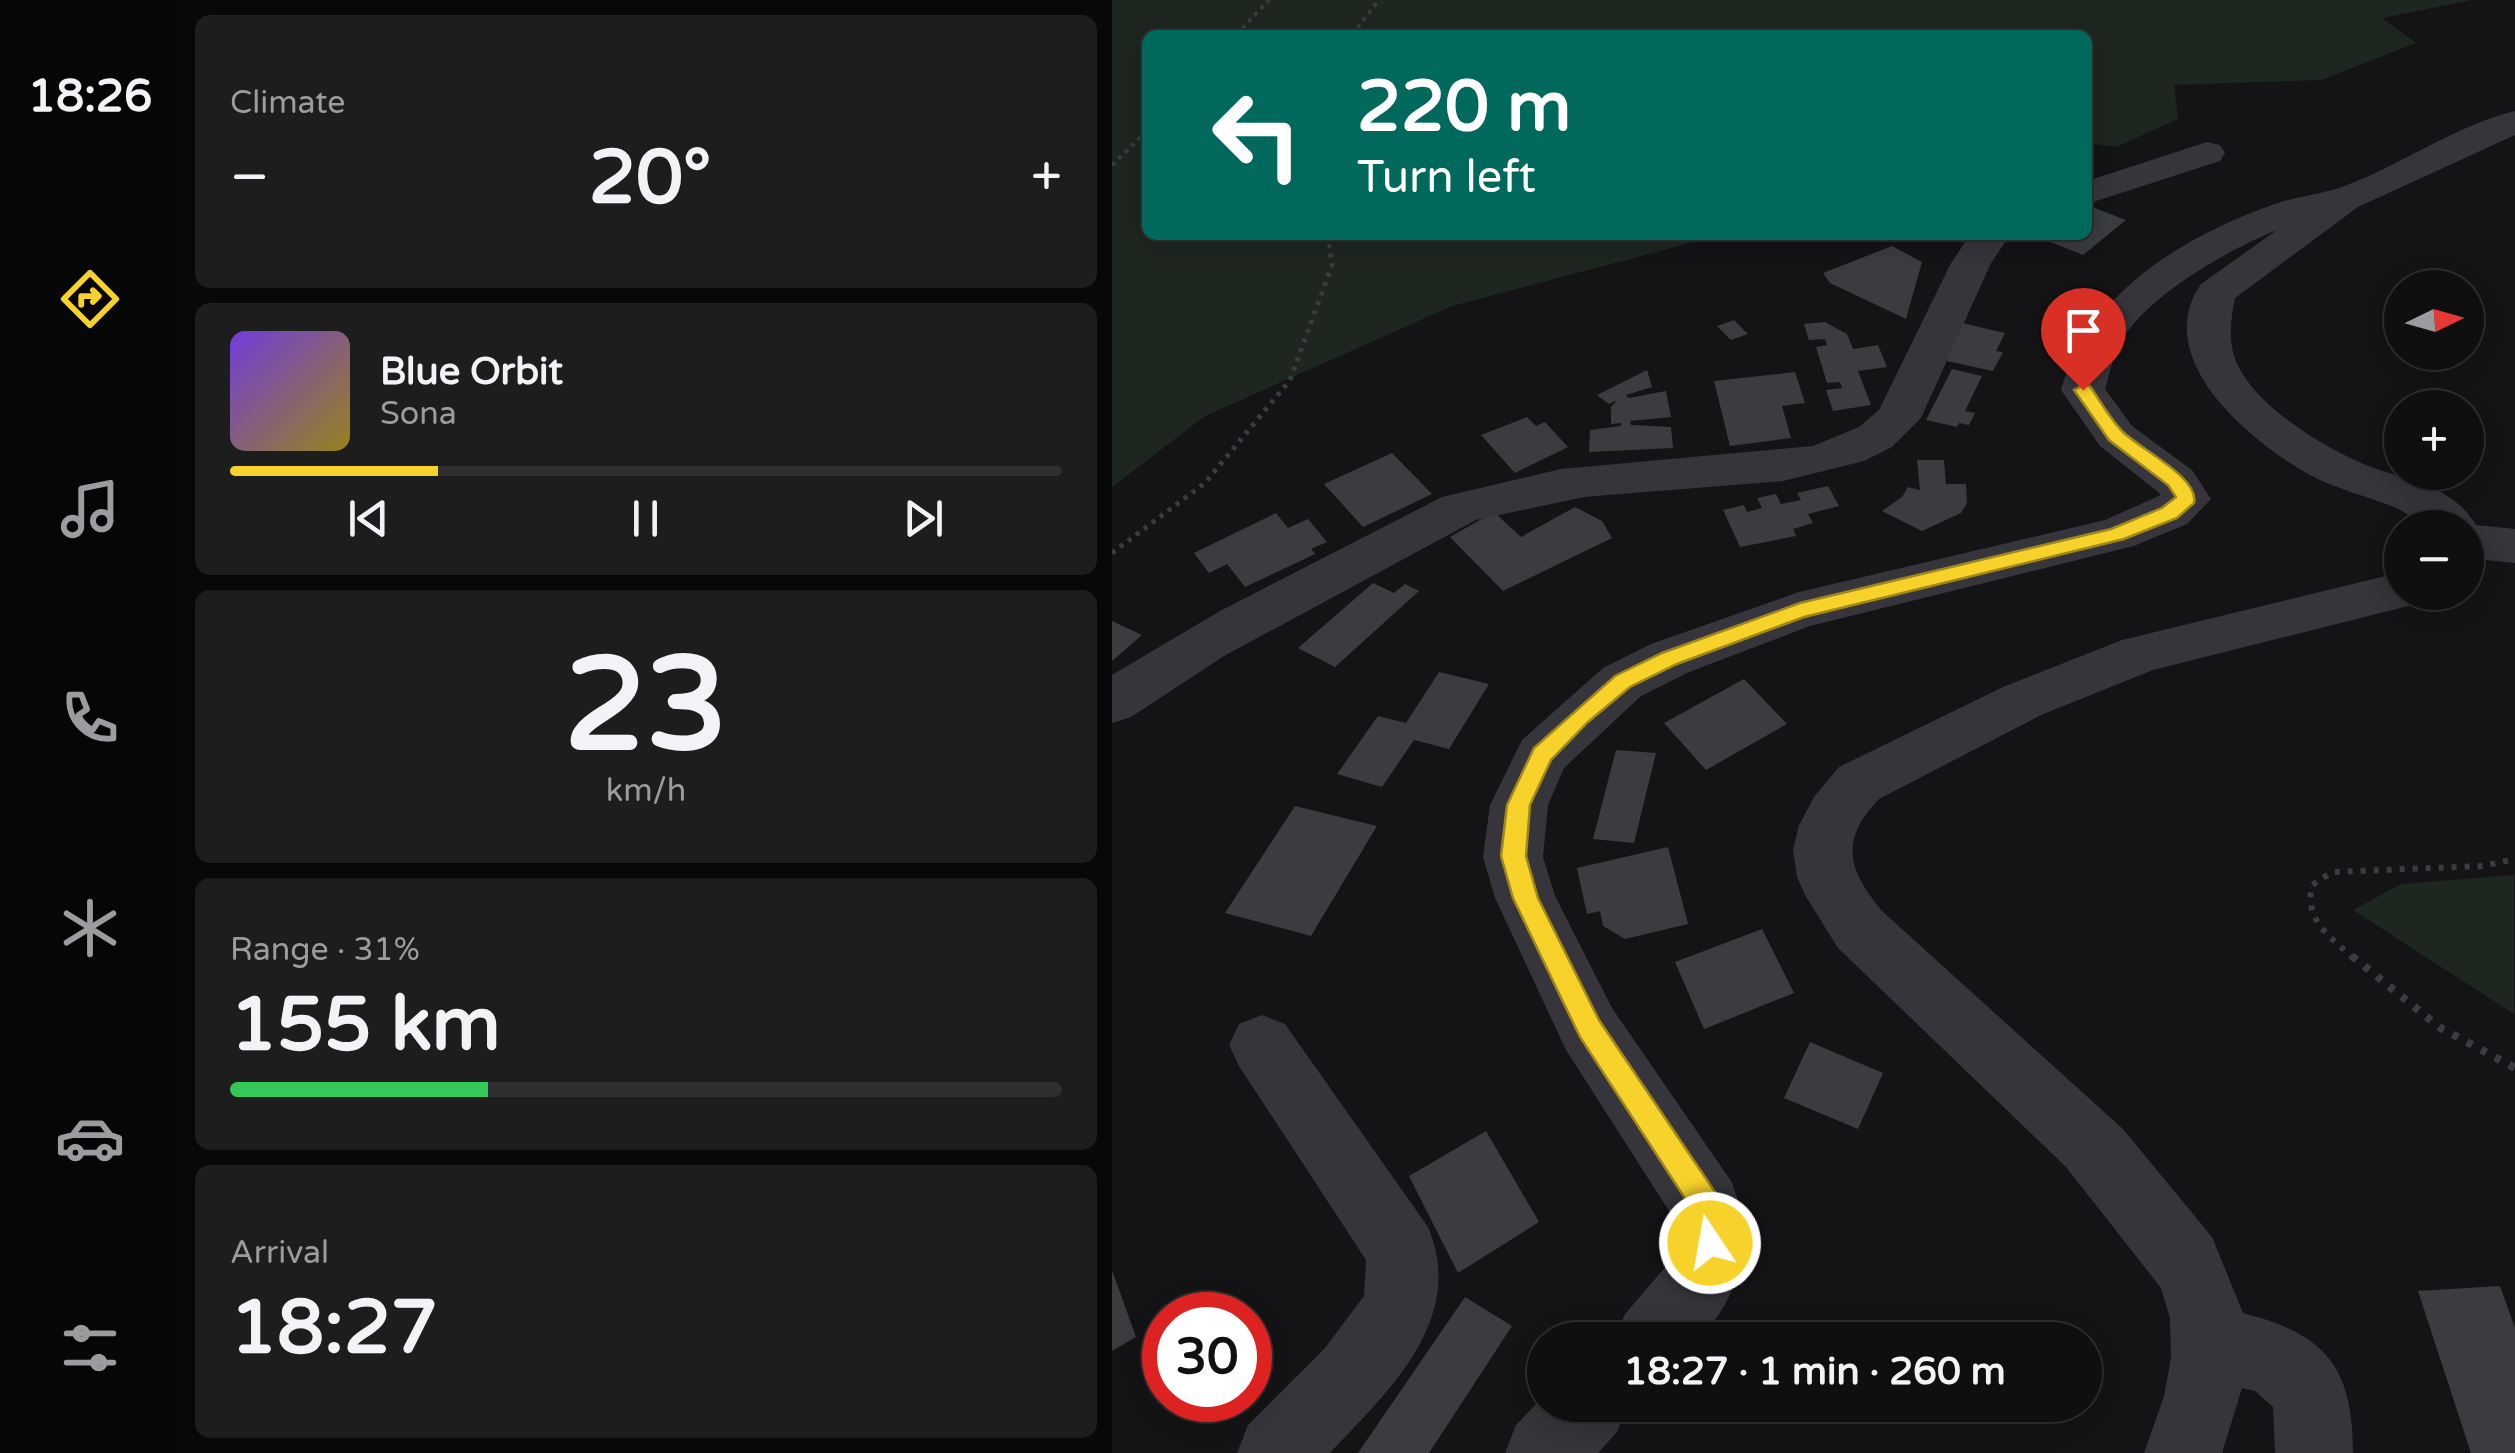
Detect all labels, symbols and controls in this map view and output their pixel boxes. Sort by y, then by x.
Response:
text: 220 m [1357,66,1571,150]
text: 18:26 [28,70,152,124]
icon: left [1192,70,1322,200]
text: Climate [230,84,345,122]
text: 20° [589,133,711,223]
text: − [230,145,269,211]
text: + [1031,145,1062,211]
text: Turn left [1357,151,1536,205]
icon: directions [55,264,125,334]
north arrow [2384,270,2484,370]
map controls [2384,270,2484,610]
pin [2041,288,2126,391]
icon: arrive [2056,303,2111,358]
text: Blue Orbit [380,349,563,395]
button: + [2384,390,2484,490]
text: Sona [380,395,457,433]
icon: music [55,474,125,544]
icon: previous [341,491,396,546]
icon: pause [618,491,673,546]
icon: next [896,491,951,546]
button: − [2384,510,2484,610]
text: 23 [564,629,728,785]
icon: phone [55,683,125,753]
text: km/h [606,772,686,810]
icon: climate [55,893,125,963]
text: Range · 31% [230,931,420,969]
text: 155 km [230,980,501,1070]
icon: car [55,1103,125,1173]
position arrow [1658,1191,1762,1295]
text: Arrival [230,1234,329,1272]
text: 18:27 [230,1283,438,1373]
speed limit sign: 30 [1142,1292,1272,1422]
icon: filters [55,1313,125,1383]
text: 18:27 · 1 min · 260 m [1623,1349,2006,1395]

